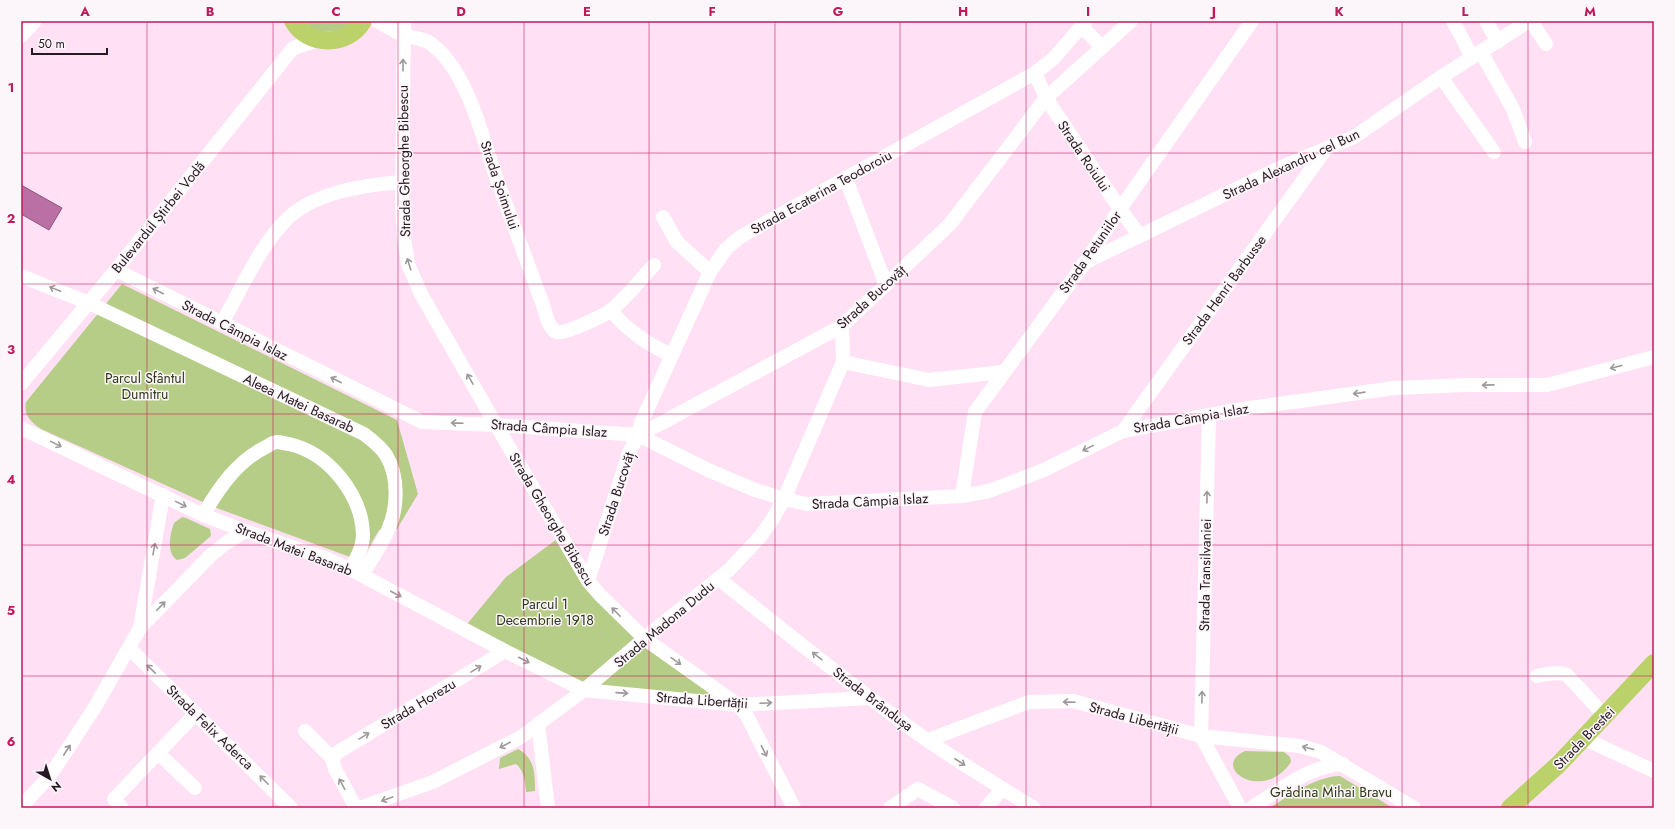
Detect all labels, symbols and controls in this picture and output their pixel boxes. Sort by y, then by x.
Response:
text: A [79,2,90,21]
text: B [206,2,215,21]
text: C [331,2,341,21]
text: D [456,2,466,21]
text: E [583,2,591,21]
text: F [708,2,716,21]
text: G [833,2,844,21]
text: H [958,2,968,21]
text: I [1086,2,1090,21]
text: J [1209,2,1216,21]
text: K [1334,2,1344,21]
text: L [1462,2,1469,21]
text: M [1584,2,1596,21]
scale bar [32,30,107,56]
text: 50 m [38,35,65,53]
one-way arrow [399,59,407,72]
text: 1 [8,78,14,97]
street label: Strada Gheorghe Bibescu [393,85,415,237]
street label: Strada Roiului [1053,116,1115,196]
street label: Strada Alexandru cel Bun [1219,123,1363,205]
street label: Strada Șoimului [474,138,525,233]
street label: Strada Ecaterina Teodoroiu [747,145,895,239]
street label: Bulevardul Știrbei Vodă [107,157,210,278]
street label: Strada Petuniilor [1054,206,1126,297]
text: 2 [7,209,15,228]
street label: Strada Henri Barbusse [1177,231,1271,349]
one-way arrow [405,258,412,271]
street label: Strada Bucovăț [832,260,911,334]
one-way arrow [50,285,62,293]
one-way arrow [152,287,164,294]
street label: Strada Câmpia Islaz [178,295,292,366]
text: 3 [7,340,15,359]
one-way arrow [1610,364,1623,371]
park label: Parcul Sfântul Dumitru [105,368,185,404]
street label: Aleea Matei Basarab [240,368,358,438]
one-way arrow [465,373,473,385]
one-way arrow [331,376,343,384]
one-way arrow [1482,381,1495,389]
one-way arrow [1353,389,1366,397]
street label: Strada Câmpia Islaz [1132,398,1251,438]
street label: Strada Câmpia Islaz [490,414,609,442]
one-way arrow [451,419,464,427]
one-way arrow [50,441,62,449]
one-way arrow [1083,445,1095,452]
street label: Strada Gheorghe Bibescu [504,449,600,589]
street label: Strada Bucovăț [593,449,640,539]
text: 4 [6,470,16,489]
street label: Strada Câmpia Islaz [811,488,929,514]
one-way arrow [1203,491,1210,504]
one-way arrow [174,501,186,508]
street label: Strada Matei Basarab [232,517,356,581]
street label: Strada Transilvaniei [1194,518,1216,632]
one-way arrow [150,543,158,556]
street label: Strada Madona Dudu [609,576,719,672]
one-way arrow [390,591,402,598]
park label: Parcul 1 Decembrie 1918 [496,594,594,630]
text: 5 [7,601,15,620]
one-way arrow [157,601,166,611]
one-way arrow [611,607,621,617]
one-way arrow [811,652,822,660]
one-way arrow [518,657,530,665]
one-way arrow [671,657,682,665]
street label: Strada Brândușa [828,662,917,737]
one-way arrow [146,664,156,674]
one-way arrow [470,664,482,672]
street label: Strada Horezu [377,674,459,734]
street label: Strada Felix Aderca [162,680,258,774]
street label: Strada Libertății [655,687,749,714]
one-way arrow [615,690,628,697]
one-way arrow [1198,691,1206,704]
street label: Strada Libertății [1087,696,1181,741]
one-way arrow [1063,698,1076,705]
one-way arrow [759,700,772,707]
street label: Strada Brestei [1549,702,1619,774]
text: 6 [7,732,16,751]
one-way arrow [358,732,370,740]
one-way arrow [500,742,512,749]
one-way arrow [1302,744,1315,751]
one-way arrow [63,745,71,756]
one-way arrow [761,745,768,757]
one-way arrow [955,757,966,766]
north arrow [30,759,70,799]
one-way arrow [259,775,269,785]
text: N [48,778,65,796]
one-way arrow [338,778,346,790]
park label: Grădina Mihai Bravu [1270,782,1392,802]
one-way arrow [382,795,394,803]

